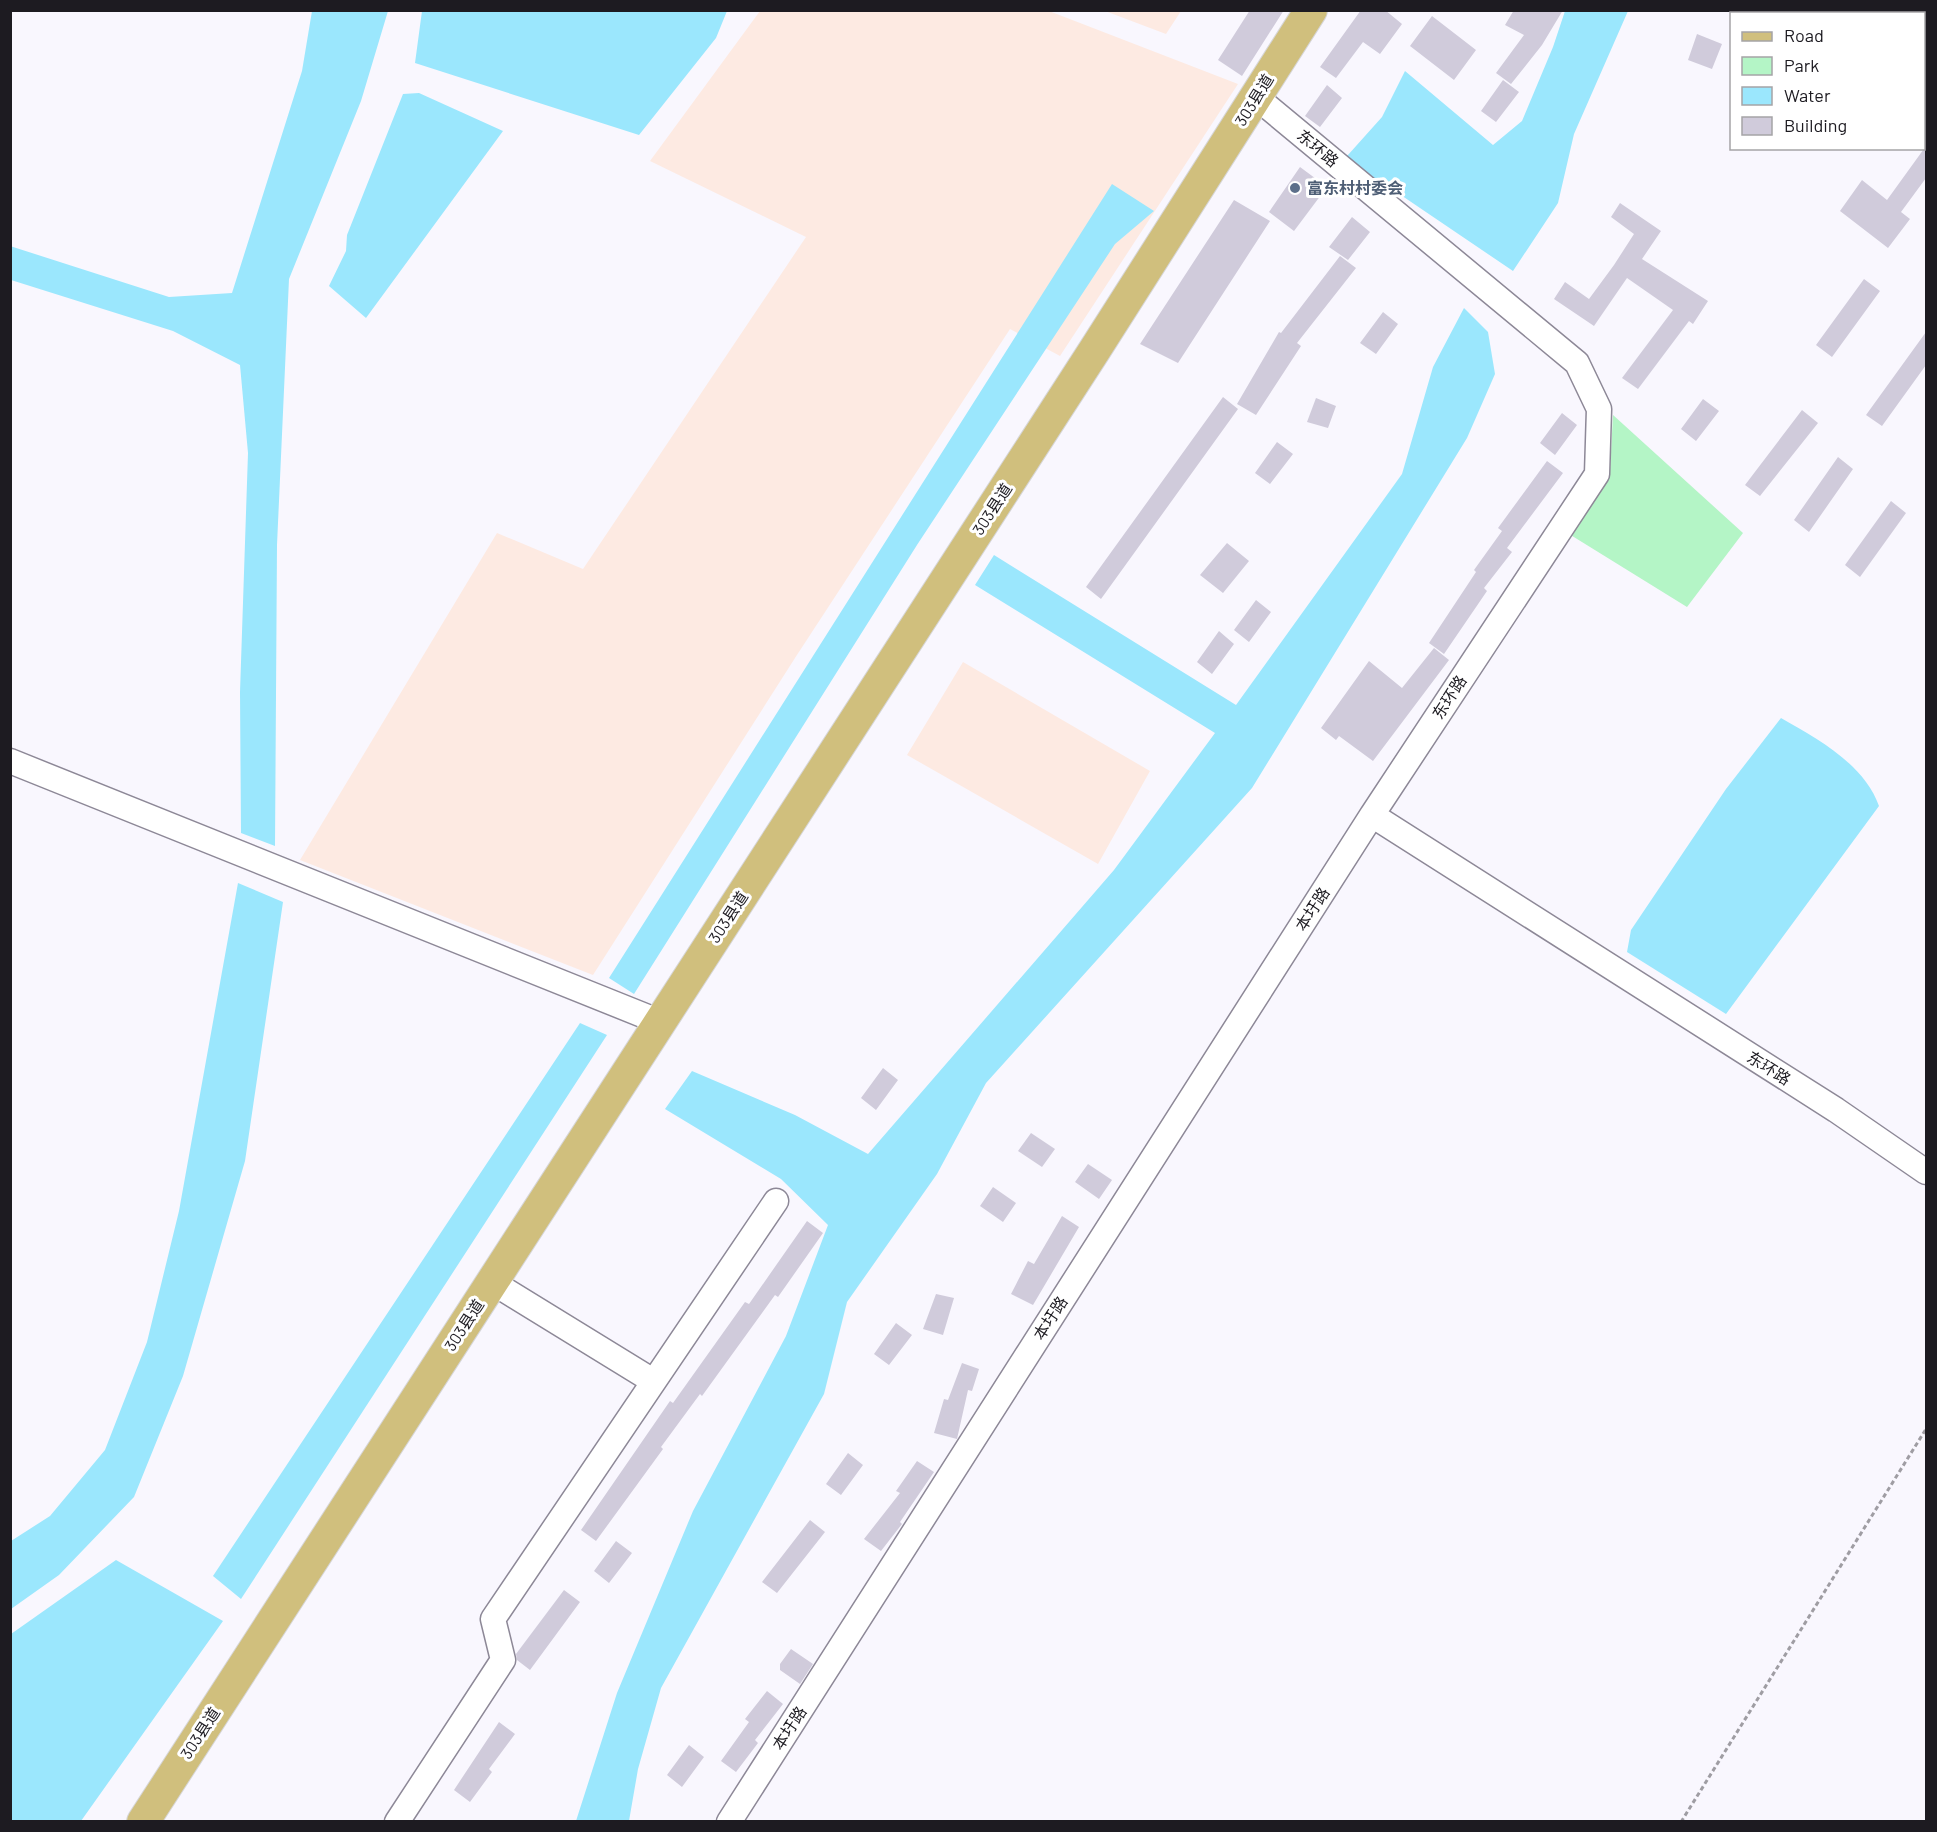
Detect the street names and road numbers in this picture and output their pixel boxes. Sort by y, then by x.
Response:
street label: 303县道 [1230,70,1277,129]
street label: 东环路 [1294,125,1343,170]
street label: 303县道 [968,479,1015,538]
street label: 东环路 [1428,671,1470,722]
street label: 本圩路 [1291,883,1333,934]
street label: 303县道 [704,887,751,946]
street label: 东环路 [1744,1047,1795,1088]
street label: 本圩路 [1029,1292,1071,1343]
street label: 303县道 [440,1295,487,1354]
street label: 本圩路 [768,1702,810,1753]
street label: 303县道 [176,1703,223,1762]

